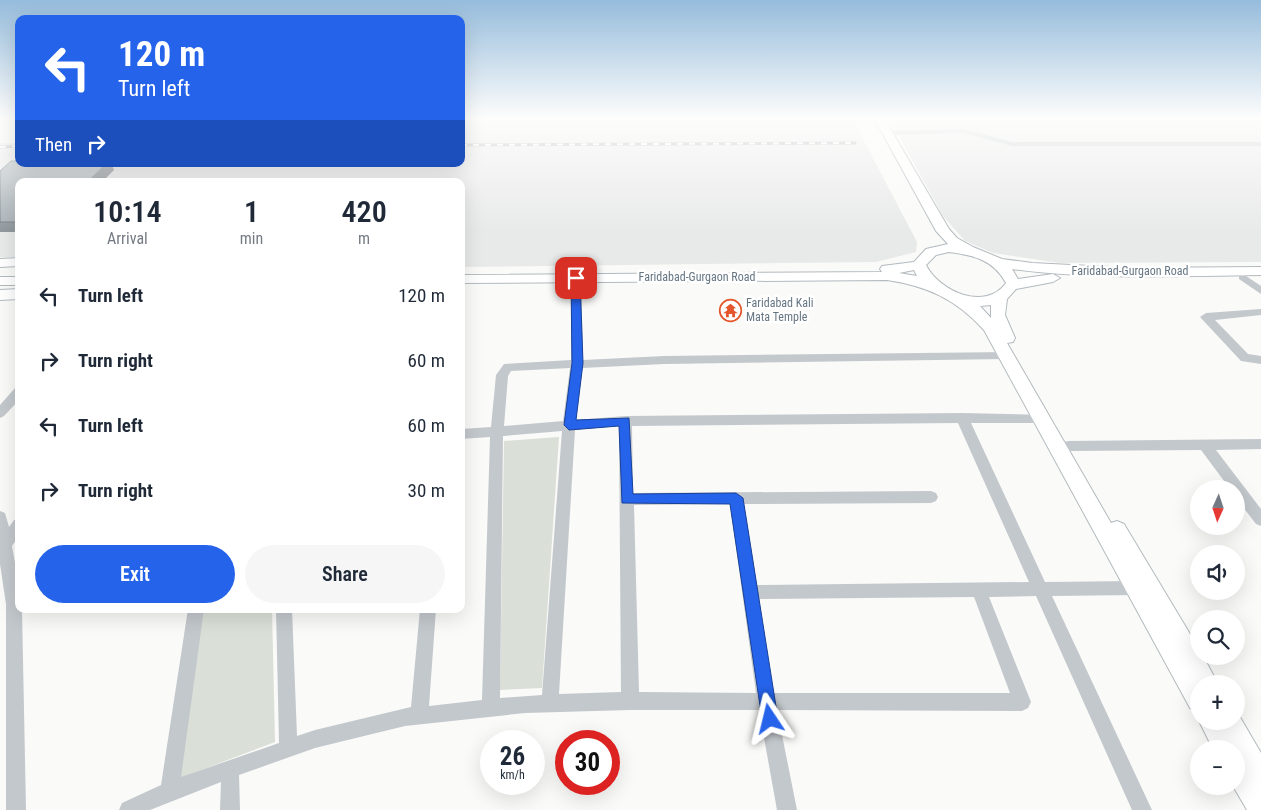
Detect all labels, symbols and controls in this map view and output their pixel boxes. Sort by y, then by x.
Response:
text: 120 m [118,34,205,75]
icon: left [35,35,100,100]
text: Turn left [118,76,190,101]
icon: right [82,130,110,158]
text: Then [35,133,72,156]
text: 10:14 [93,194,162,229]
text: 1 [244,194,259,229]
text: 420 [341,194,387,229]
text: Arrival [107,229,148,248]
text: min [240,229,263,248]
text: m [358,229,370,248]
pin [555,257,597,299]
icon: arrive [562,264,590,292]
street label: Faridabad-Gurgaon Road [1072,264,1188,278]
street label: Faridabad-Gurgaon Road [639,270,755,284]
icon: left [35,282,63,310]
text: Turn left [78,284,143,307]
text: 120 m [398,284,445,307]
place label: Faridabad Kali Mata Temple [746,296,814,324]
temple icon: Faridabad Kali Mata Temple [718,298,742,322]
icon: right [35,347,63,375]
text: Turn right [78,349,153,372]
text: 60 m [408,349,445,372]
icon: left [35,412,63,440]
text: Turn left [78,414,143,437]
text: 60 m [408,414,445,437]
icon: right [35,477,63,505]
text: Turn right [78,479,153,502]
text: 30 m [408,479,445,502]
north arrow [1190,480,1245,535]
map controls [1190,480,1245,795]
button: Exit [35,545,235,603]
button: Share [245,545,445,603]
button: sound [1190,545,1245,600]
button: search [1190,610,1245,665]
button: + [1190,675,1245,730]
position arrow [743,692,795,744]
speed limit sign: 30 [555,730,620,795]
button: − [1190,740,1245,795]
text: 26 [500,742,525,771]
text: km/h [500,768,525,782]

